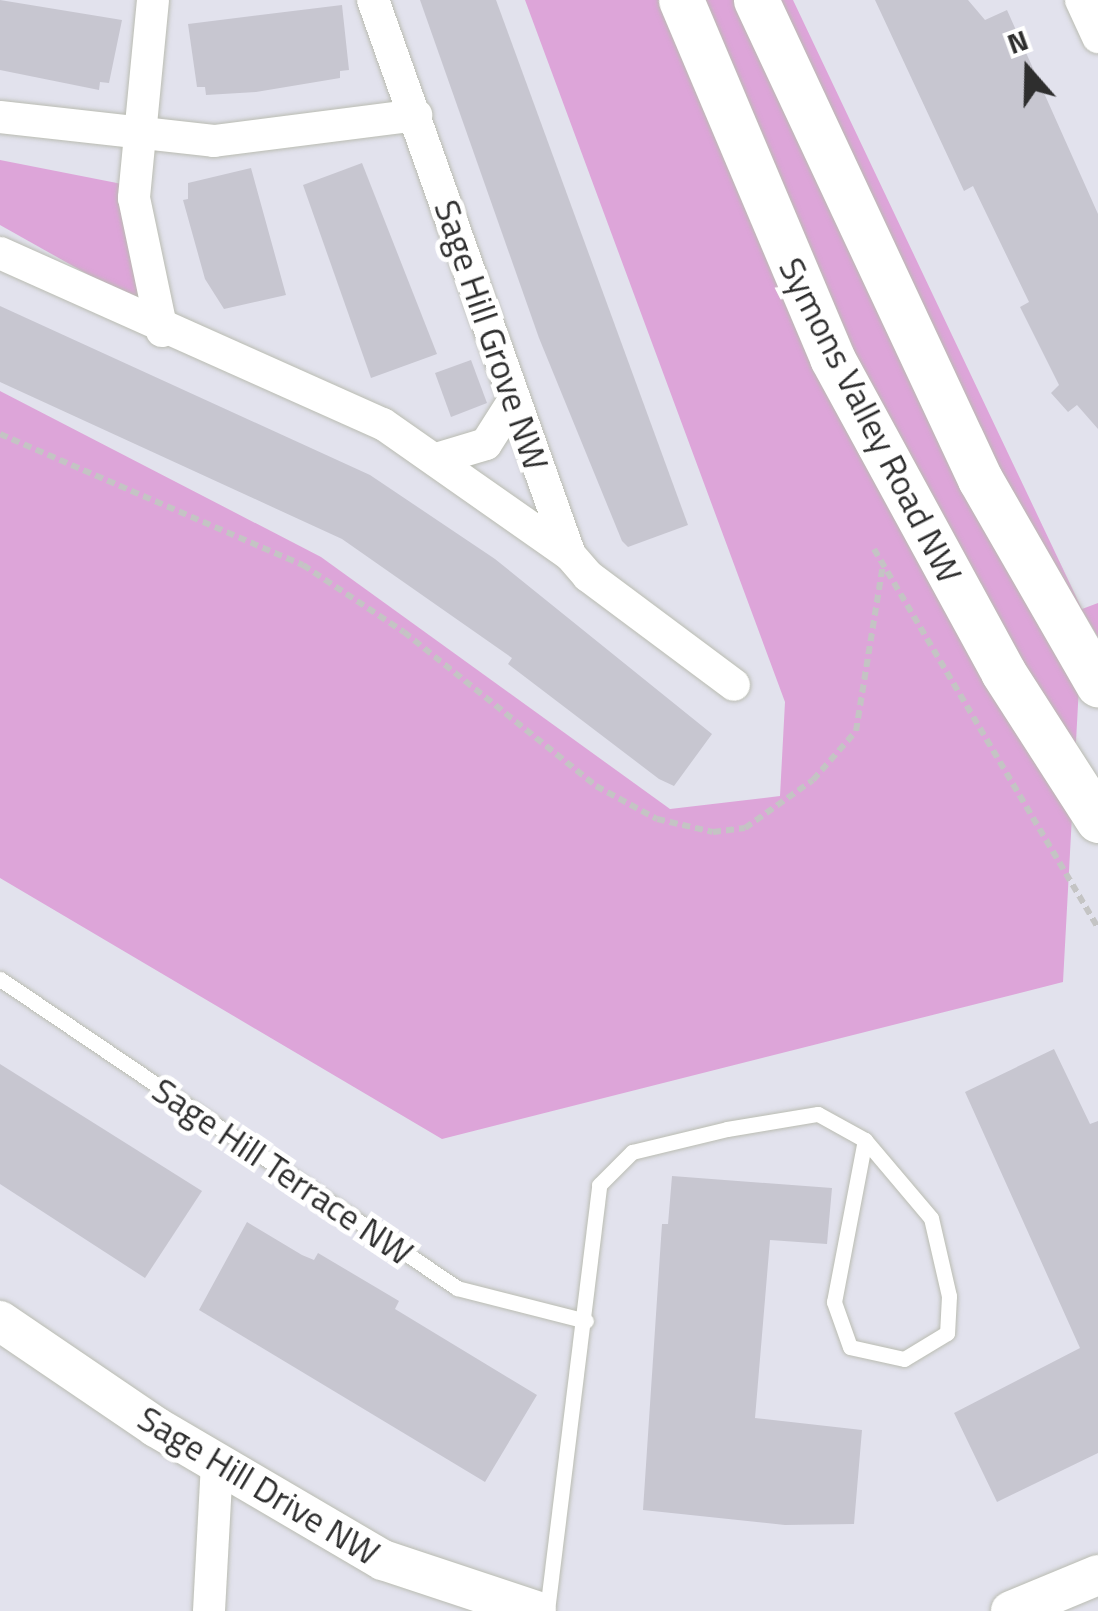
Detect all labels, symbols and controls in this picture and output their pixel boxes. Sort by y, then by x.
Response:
text: N [1001,18,1034,65]
north arrow [978,20,1078,120]
street label: Sage Hill Grove NW [426,194,558,476]
street label: Symons Valley Road NW [771,250,971,590]
street label: Sage Hill Terrace NW [145,1068,421,1274]
street label: Sage Hill Drive NW [131,1396,387,1574]

